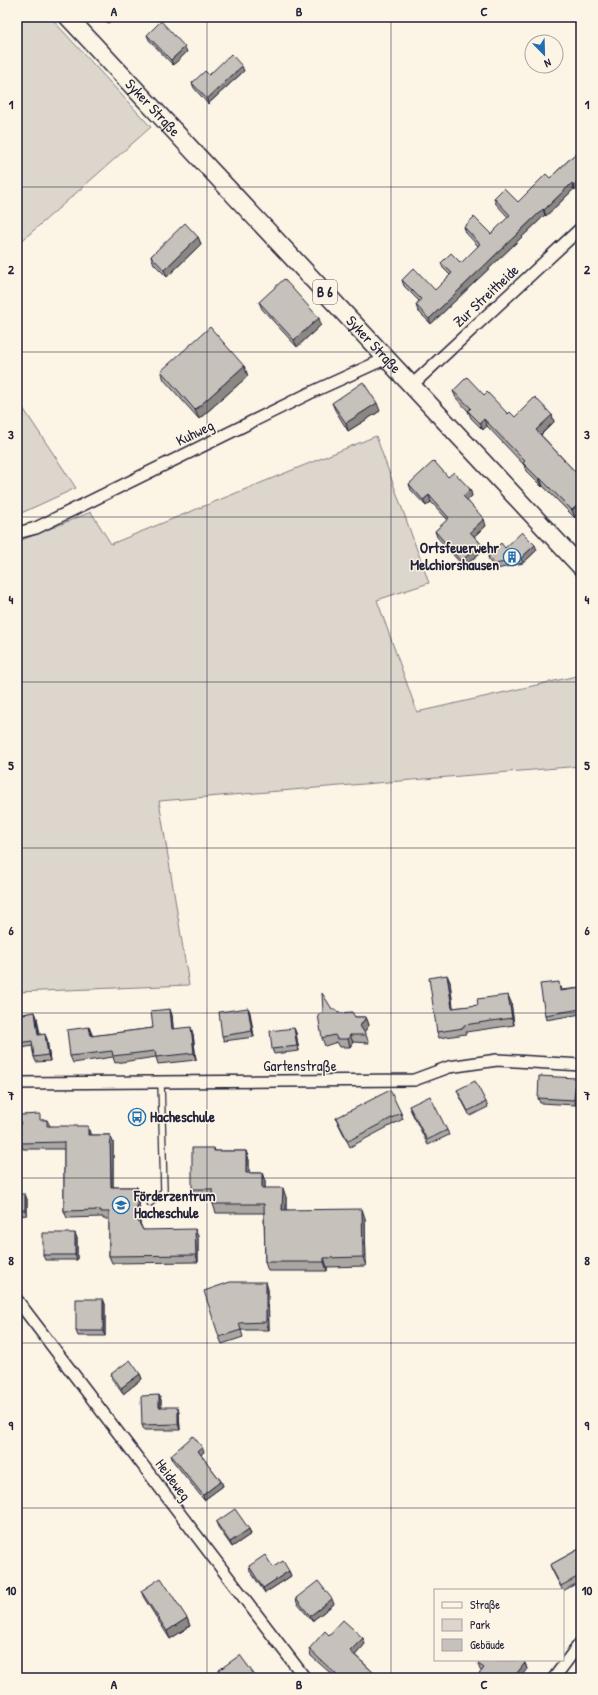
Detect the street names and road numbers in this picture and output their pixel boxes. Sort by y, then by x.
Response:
street label: Syker Straße [121,74,185,141]
street label: Zur Streitheide [448,260,523,331]
road number: B 6 [313,280,337,304]
street label: Syker Straße [342,311,406,378]
street label: Kuhweg [172,414,218,451]
street label: Gartenstraße [263,1055,337,1076]
street label: Heideweg [151,1454,196,1505]

